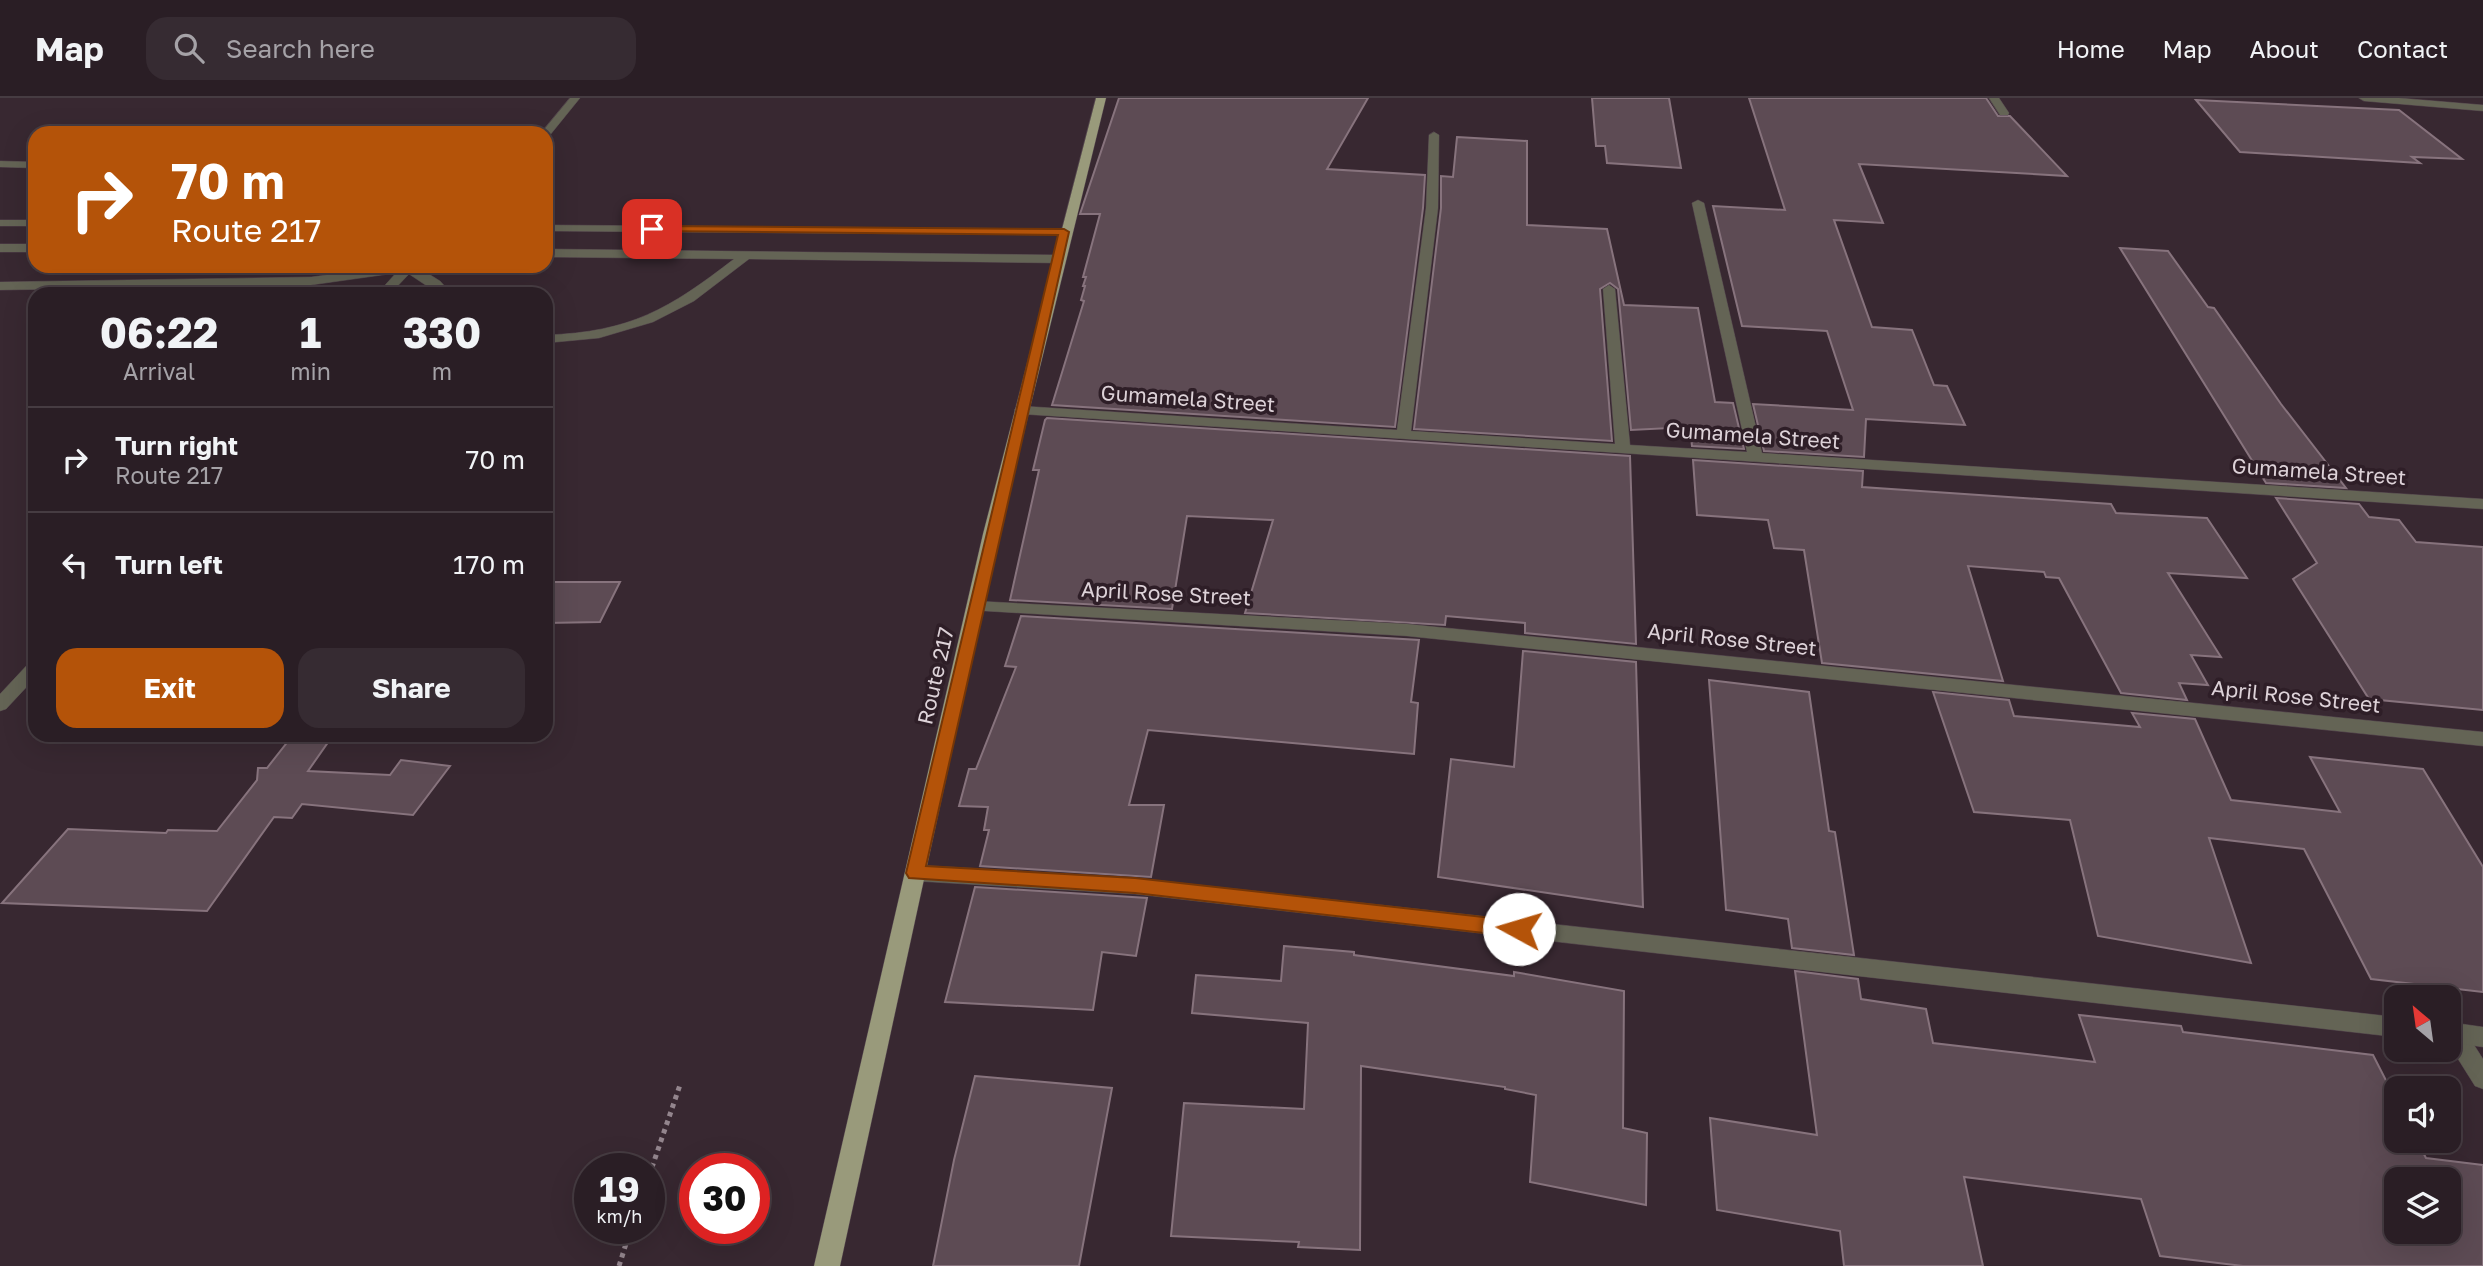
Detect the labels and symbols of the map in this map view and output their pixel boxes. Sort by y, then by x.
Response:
pin [622,199,682,259]
street label: Gumamela Street [1100,379,1276,417]
street label: Gumamela Street [1665,416,1841,454]
street label: Gumamela Street [2231,452,2407,490]
street label: April Rose Street [1080,576,1252,610]
street label: April Rose Street [1646,617,1818,661]
street label: Route 217 [911,625,959,727]
street label: April Rose Street [2210,674,2382,718]
position arrow [1482,892,1556,966]
north arrow [2384,985,2460,1062]
speed limit sign: 30 [679,1153,770,1244]

